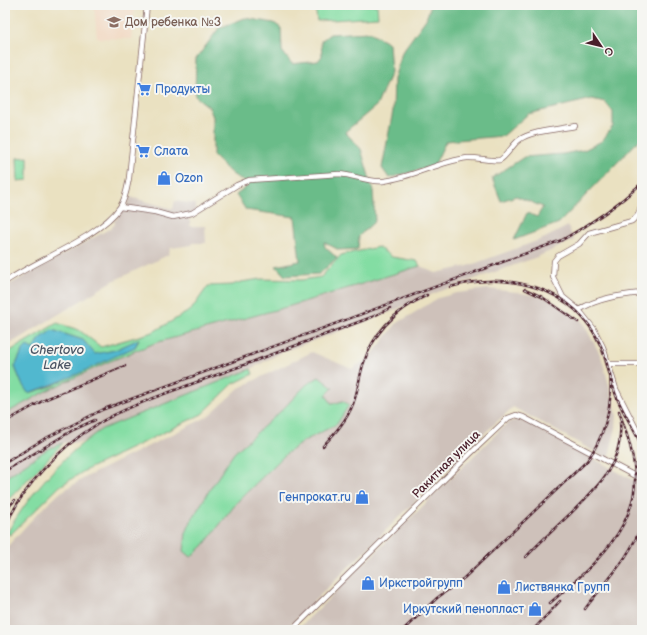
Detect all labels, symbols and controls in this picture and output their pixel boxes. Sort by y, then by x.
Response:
school or university icon: Дом ребенка №3 [106,14,122,30]
place label: Дом ребенка №3 [125,15,221,30]
north arrow [581,26,621,66]
text: С [601,45,616,59]
supermarket icon: Продукты [136,81,152,97]
place label: Продукты [155,82,210,97]
supermarket icon: Слата [135,143,151,159]
place label: Слата [154,144,188,159]
shop icon: Ozon [156,170,172,186]
place label: Ozon [175,171,203,186]
water label: Chertovo Lake [30,342,84,373]
street label: Ракитная улица [409,427,484,502]
shop icon: Генпрокат.ru [354,489,370,505]
place label: Генпрокат.ru [279,490,351,505]
shop icon: Иркстройгрупп [360,575,376,591]
place label: Иркстройгрупп [379,576,463,591]
shop icon: Листвянка Групп [496,579,512,595]
place label: Листвянка Групп [514,580,610,595]
shop icon: Иркутский пенопласт [527,601,543,617]
place label: Иркутский пенопласт [403,602,524,617]

